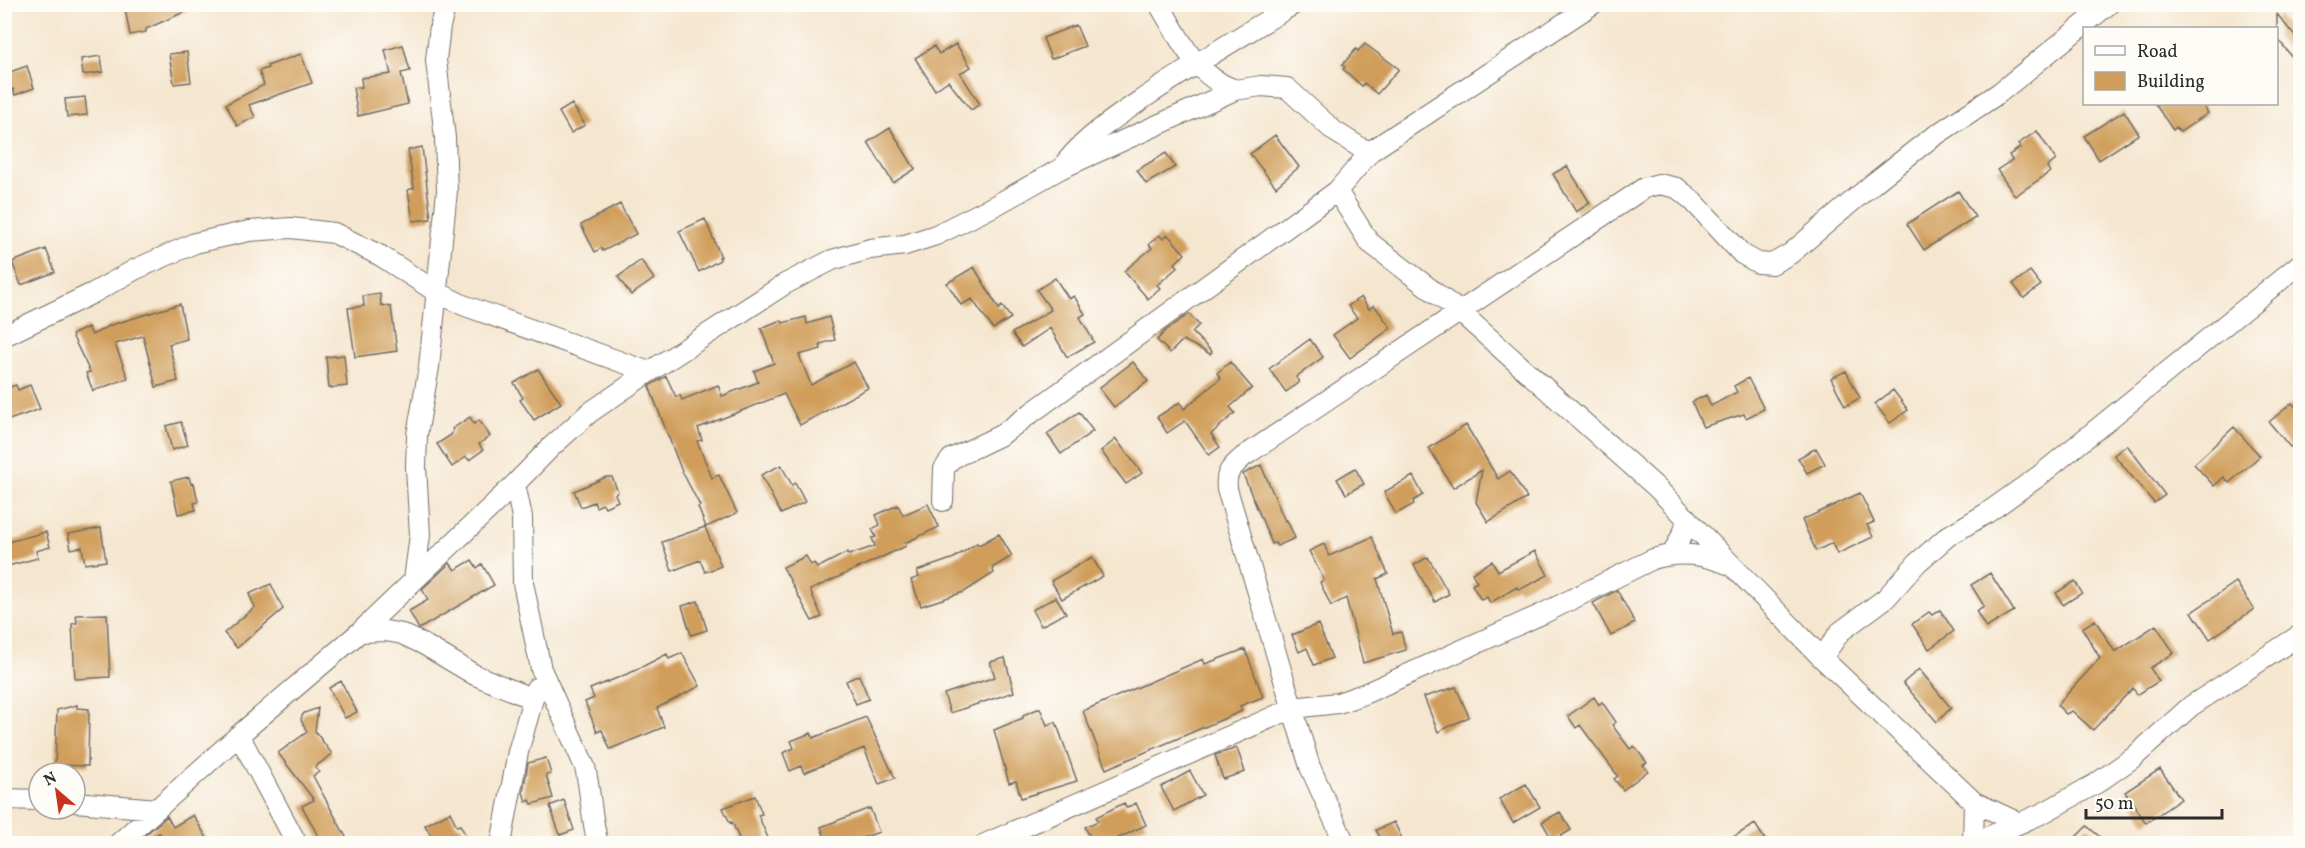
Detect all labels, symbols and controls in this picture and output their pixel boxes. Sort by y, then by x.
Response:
legend [2083,27,2278,105]
text: Road [2137,40,2178,65]
text: Building [2137,70,2205,95]
north arrow [27,761,87,821]
text: N [40,767,61,792]
scale bar [2086,782,2222,820]
text: 50 m [2095,792,2134,817]

